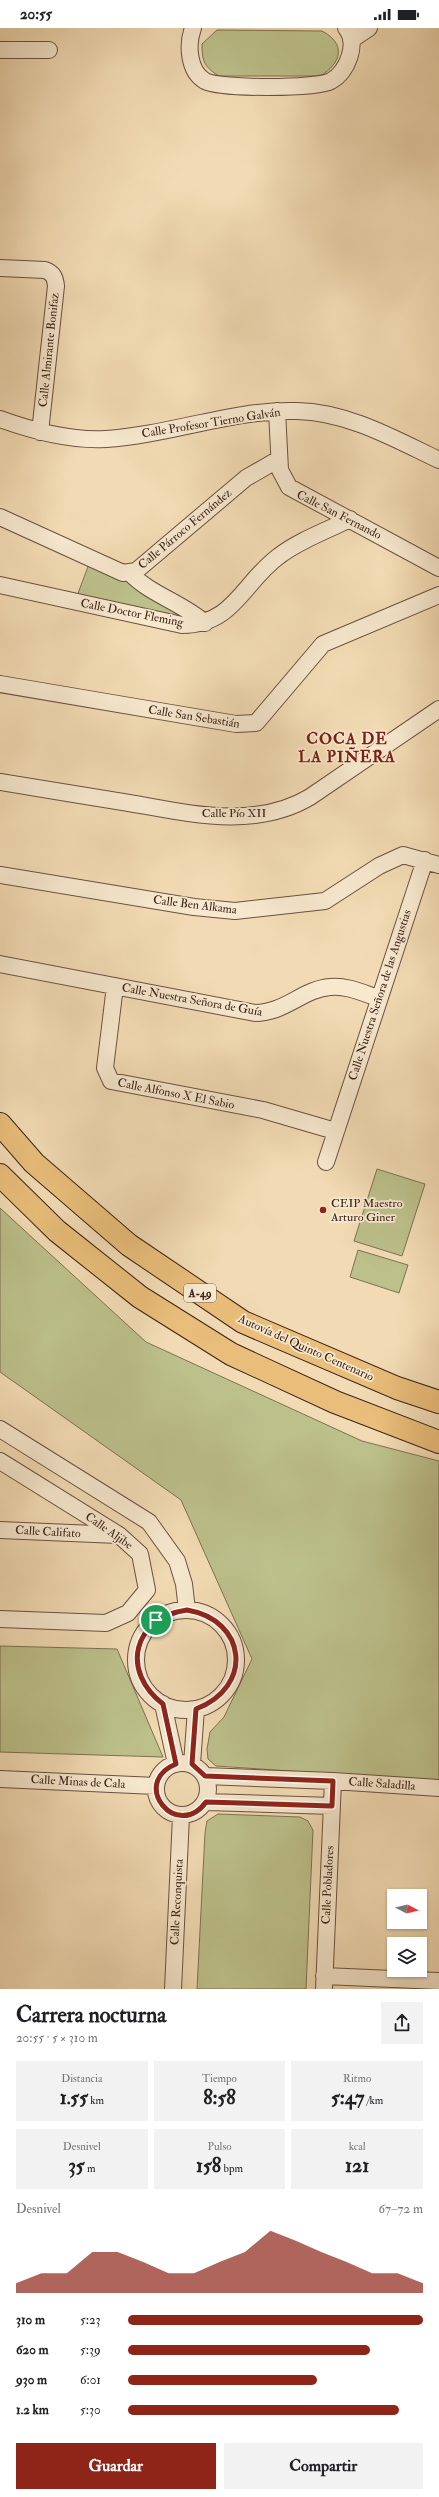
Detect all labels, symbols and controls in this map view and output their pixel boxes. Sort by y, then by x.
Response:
text: 20:55 [20,5,52,24]
street label: Calle Almirante Bonifaz [36,292,62,408]
street label: Calle Profesor Tierno Galván [141,405,281,441]
street label: Calle Párroco Fernández [135,485,235,573]
street label: Calle San Fernando [294,487,384,543]
street label: Calle Doctor Fleming [79,596,186,631]
street label: Calle San Sebastián [147,702,241,732]
district label: COCA DE LA PIÑERA [298,729,396,767]
street label: Calle Pío XII [202,806,266,821]
street label: Calle Ben Alkama [152,892,239,918]
street label: Calle Nuestra Señora de las Angustias [345,908,415,1082]
street label: Calle Nuestra Señora de Guía [121,980,264,1020]
street label: Calle Alfonso X El Sabio [116,1075,236,1113]
place label: CEIP Maestro Arturo Giner [330,1196,403,1225]
marker: CEIP Maestro Arturo Giner [318,1205,328,1215]
road number: A-49 [184,1284,216,1302]
street label: Autovía del Quinto Centenario [235,1311,376,1385]
street label: Calle Aljibe [82,1509,136,1553]
street label: Calle Califato [15,1523,81,1541]
pin [139,1603,173,1637]
icon: arrive [145,1609,167,1631]
street label: Calle Minas de Cala [30,1772,127,1792]
street label: Calle Saladilla [348,1774,417,1794]
street label: Calle Pobladores [318,1845,338,1925]
street label: Calle Reconquista [167,1858,187,1945]
north arrow [387,1889,427,1929]
map controls [387,1889,427,1977]
button: layers [387,1937,427,1977]
text: Carrera nocturna [16,2001,166,2029]
button: share [381,2002,423,2044]
text: 20:55 · 5 × 310 m [16,2030,98,2046]
text: Distancia [61,2072,102,2085]
text: Tiempo [202,2072,237,2085]
text: Ritmo [343,2072,371,2085]
text: 1.55 [60,2085,88,2110]
text: 8:58 [203,2085,236,2110]
text: 5:47 [331,2085,364,2110]
text: km [88,2094,104,2107]
text: /km [364,2094,383,2107]
text: Desnivel [63,2140,101,2153]
text: Pulso [207,2140,232,2153]
text: kcal [349,2140,366,2153]
text: 35 [68,2153,85,2178]
text: 158 [196,2153,221,2178]
text: 121 [345,2153,369,2178]
text: m [85,2162,95,2175]
text: bpm [221,2162,243,2175]
text: Desnivel [16,2201,61,2217]
text: 67–72 m [379,2201,423,2217]
text: 310 m [16,2312,45,2328]
text: 5:23 [80,2312,101,2328]
text: 620 m [16,2342,49,2358]
text: 5:39 [80,2342,101,2358]
text: 930 m [16,2372,47,2388]
text: 6:01 [80,2372,101,2388]
text: 1.2 km [16,2402,49,2418]
text: 5:30 [80,2402,101,2418]
button: Guardar [16,2443,216,2489]
button: Compartir [224,2443,423,2489]

